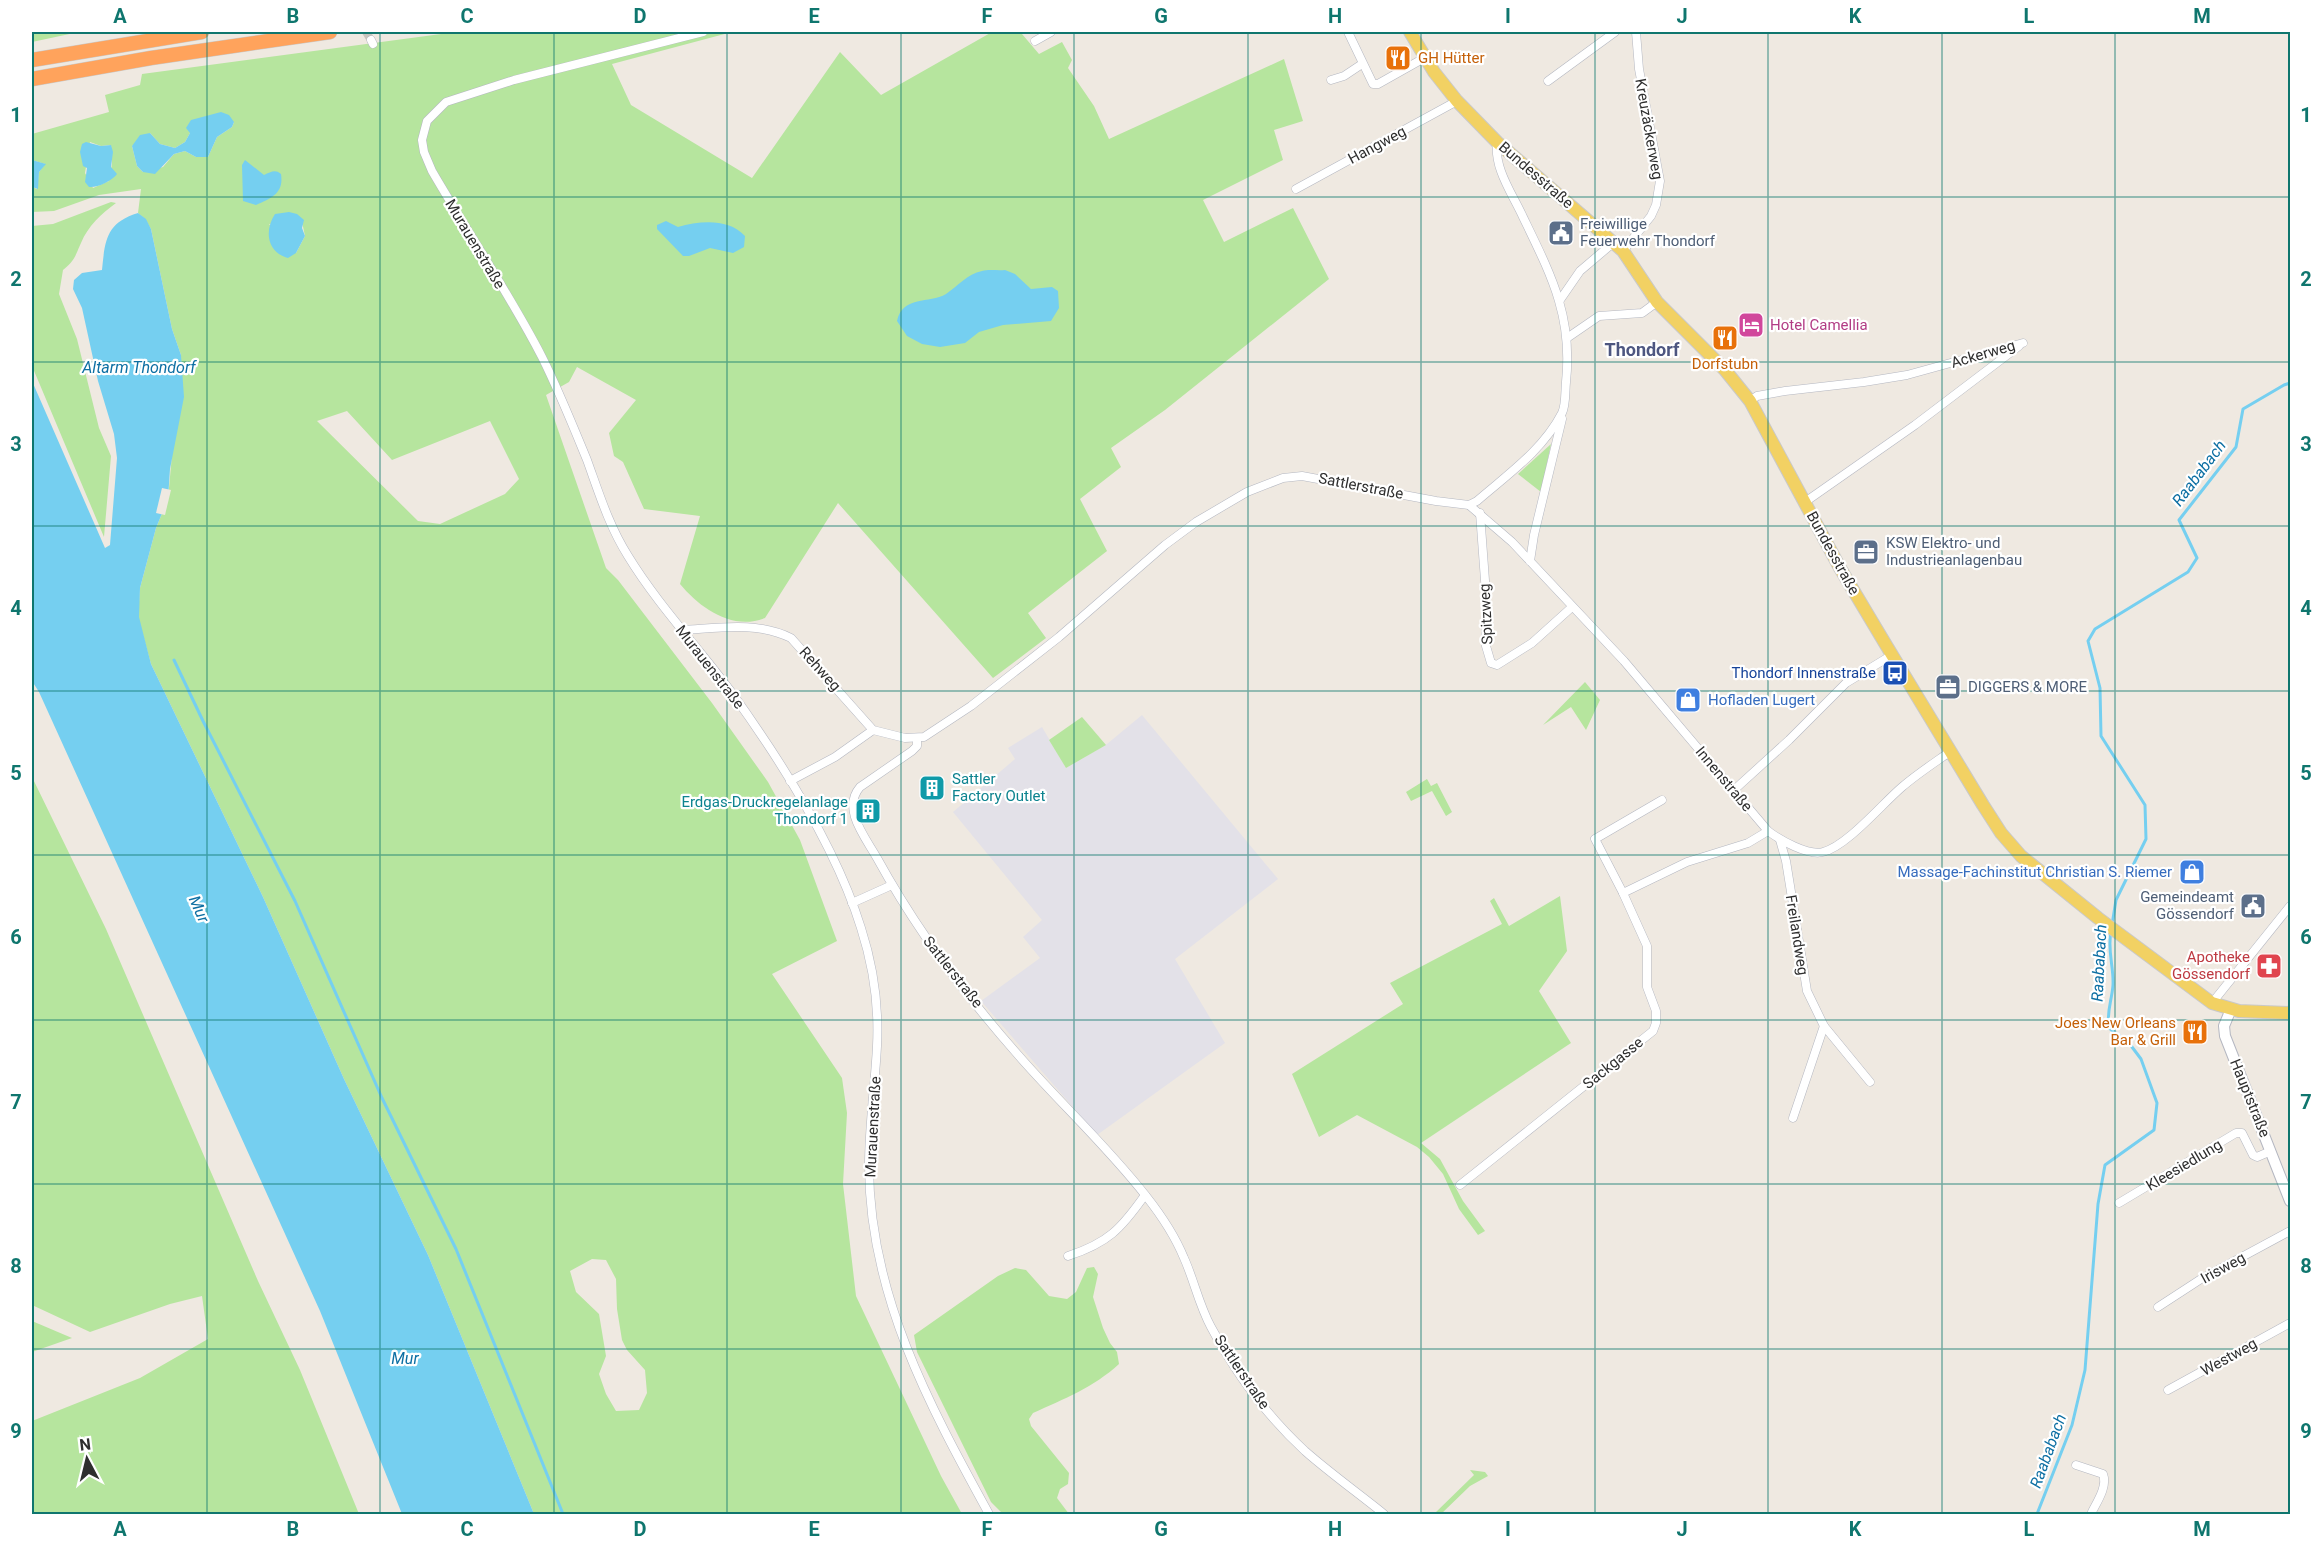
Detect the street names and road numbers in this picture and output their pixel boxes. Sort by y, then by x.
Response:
street label: Kreuzäckerweg [1631,77,1667,181]
street label: Hangweg [1345,122,1409,168]
street label: Bundesstraße [1495,138,1577,212]
street label: Murauenstraße [441,196,509,292]
street label: Ackerweg [1949,336,2017,372]
street label: Sattlerstraße [1317,469,1405,503]
street label: Bundesstraße [1803,508,1863,598]
street label: Spitzweg [1475,583,1497,645]
street label: Murauenstraße [672,622,748,712]
street label: Rehweg [796,643,844,695]
street label: Innenstraße [1692,743,1756,815]
street label: Freilandweg [1782,894,1812,976]
street label: Sattlerstraße [919,933,987,1011]
street label: Sackgasse [1579,1033,1647,1093]
street label: Hauptstraße [2226,1056,2274,1140]
street label: Murauenstraße [861,1076,885,1178]
street label: Kleesiedlung [2143,1135,2225,1195]
street label: Irisweg [2198,1248,2248,1288]
street label: Sattlerstraße [1210,1331,1274,1413]
street label: Westweg [2198,1334,2260,1380]

